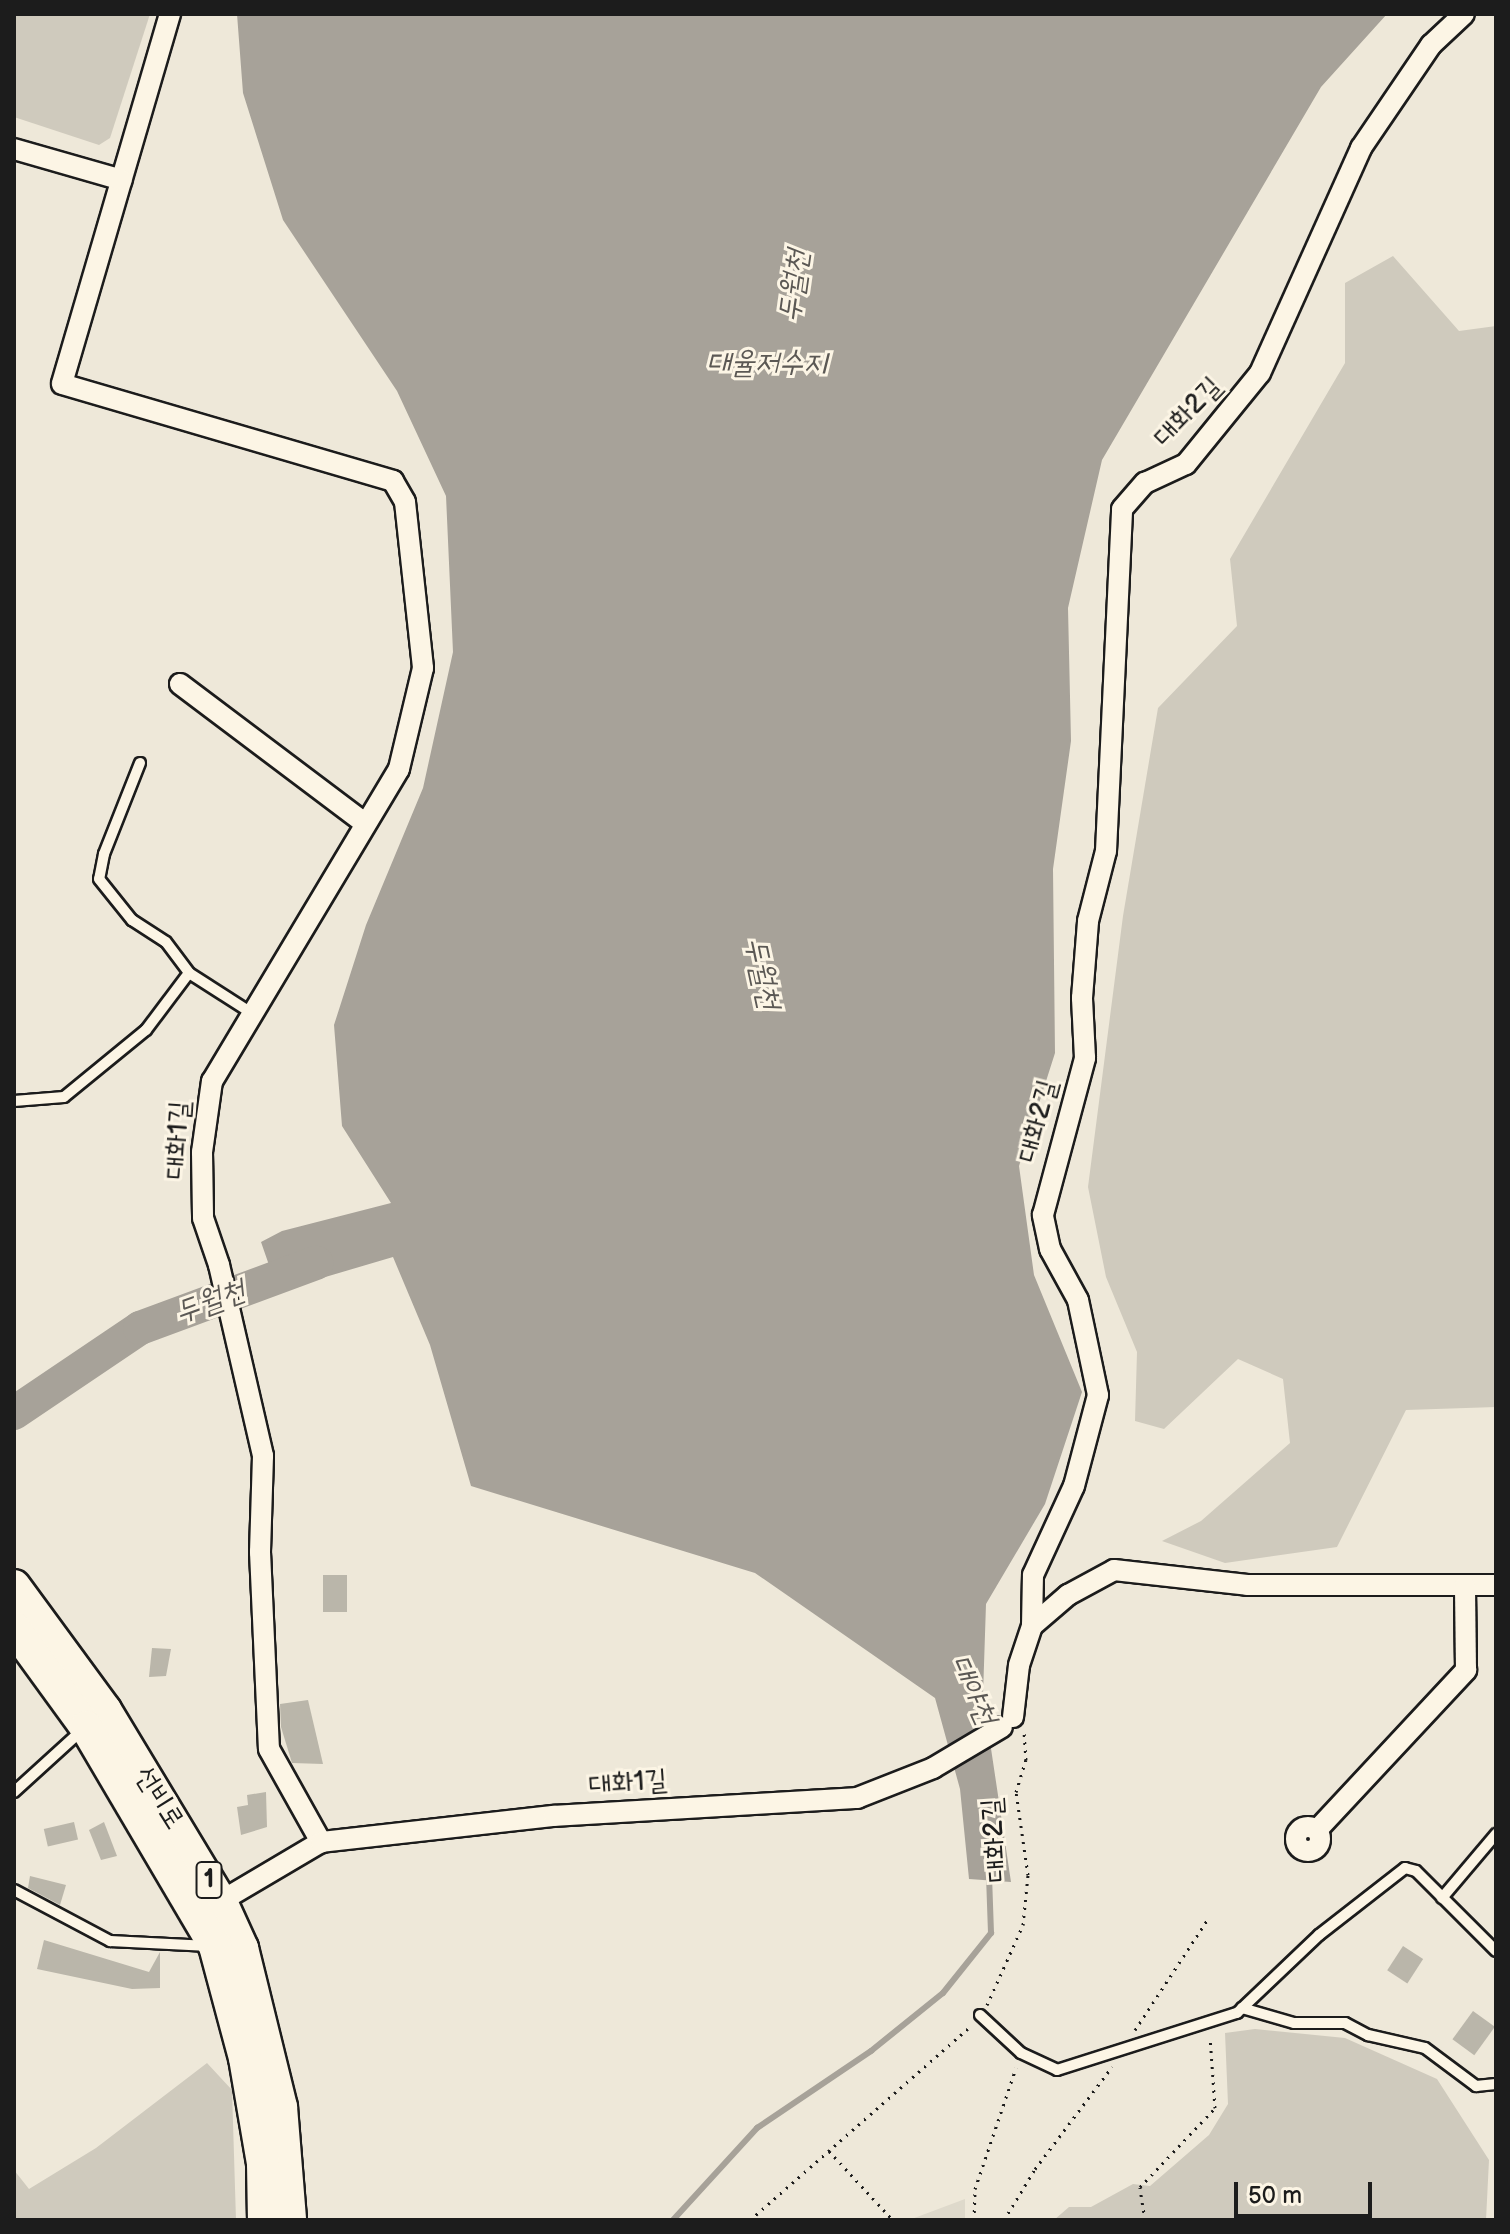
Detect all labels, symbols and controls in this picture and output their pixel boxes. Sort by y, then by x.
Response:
water label: 두월천 [771,248,817,324]
water label: 대율저수지 [707,345,827,381]
street label: 대화2길 [1147,370,1229,454]
water label: 두월천 [737,934,787,1012]
street label: 대화2길 [1011,1076,1065,1166]
street label: 대화1길 [159,1100,197,1180]
water label: 두월천 [170,1273,250,1331]
water label: 대야천 [942,1650,1004,1730]
street label: 선비로 [127,1760,191,1836]
street label: 대화1길 [588,1764,668,1802]
street label: 대화2길 [975,1797,1015,1883]
road number: 1 [195,1858,223,1902]
scale bar [1238,2166,1376,2216]
text: 50 m [1248,2181,1302,2210]

